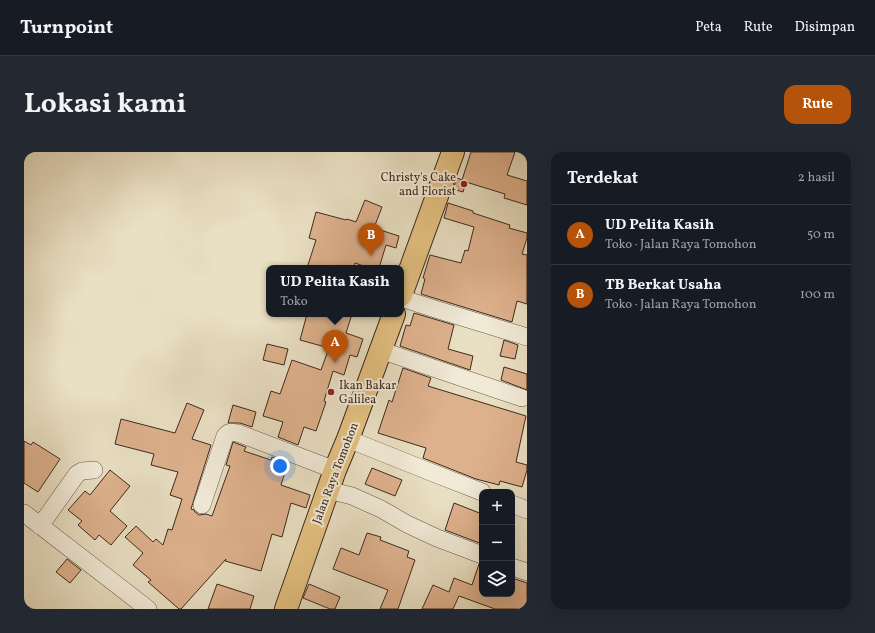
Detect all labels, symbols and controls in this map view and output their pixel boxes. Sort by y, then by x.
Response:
text: Turnpoint [20,15,113,41]
text: Peta [695,18,722,37]
text: Rute [744,18,773,37]
text: Disimpan [795,18,855,37]
text: Lokasi kami [24,85,186,124]
button: Rute [784,85,851,124]
text: Terdekat [567,167,638,190]
text: 2 hasil [798,169,835,187]
place label: Christy's Cake and Florist [381,170,456,200]
marker: Christy's Cake and Florist [459,179,469,189]
text: UD Pelita Kasih [605,215,714,236]
pin: B [358,223,384,256]
text: A [575,226,585,244]
text: 50 m [807,226,835,244]
text: Toko · Jalan Raya Tomohon [605,236,757,254]
popup [266,265,404,317]
text: UD Pelita Kasih [280,272,390,293]
text: TB Berkat Usaha [605,275,721,296]
text: B [576,286,584,304]
text: 100 m [800,286,835,304]
text: Toko [280,293,308,311]
text: Toko · Jalan Raya Tomohon [605,296,757,314]
pin: A [322,330,348,363]
place label: Ikan Bakar Galilea [339,378,396,408]
marker: Ikan Bakar Galilea [326,387,336,397]
street label: Jalan Raya Tomohon [309,420,363,526]
your location [270,456,290,476]
map controls [479,489,515,597]
button: + [479,489,515,525]
button: − [479,525,515,561]
button: layers [479,561,515,597]

